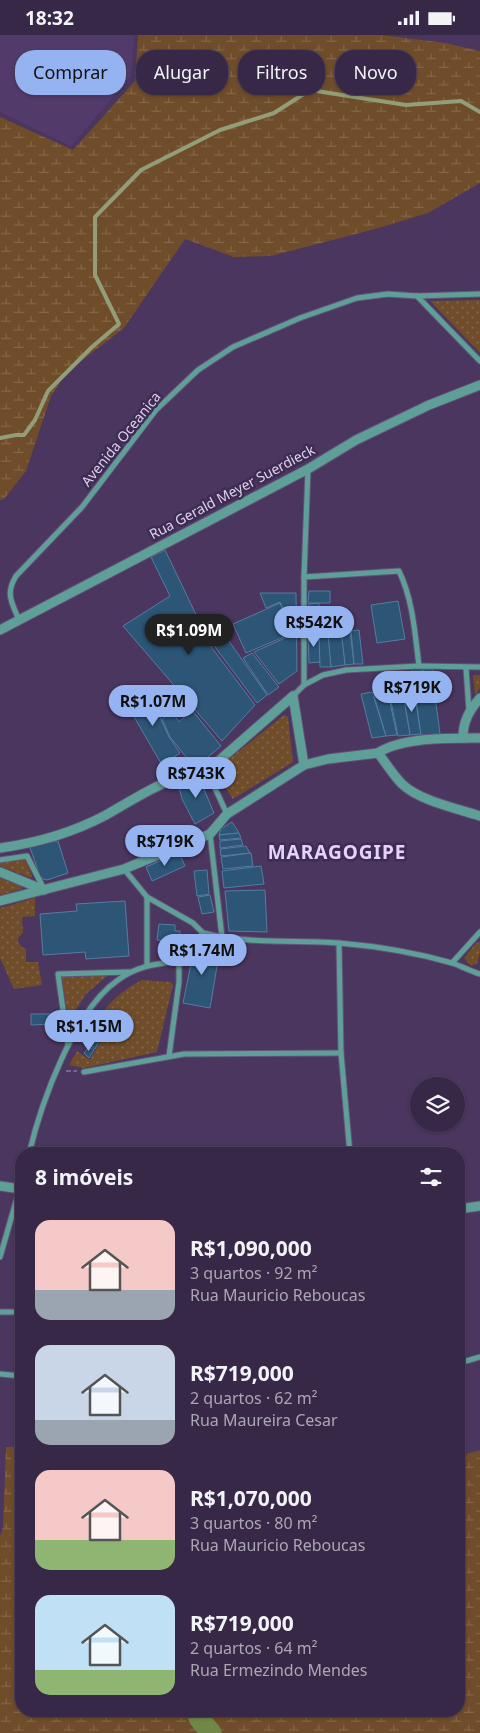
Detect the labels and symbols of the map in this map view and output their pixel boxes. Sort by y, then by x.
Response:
street label: Avenida Oceanica [77,387,165,490]
street label: Rua Gerald Meyer Suerdieck [146,440,318,543]
pin: R$542K [273,605,355,648]
pin: R$1.09M [143,613,235,656]
pin: R$719K [371,671,453,713]
pin: R$1.07M [107,685,199,727]
pin: R$743K [155,757,237,799]
pin: R$719K [124,825,206,867]
district label: MARAGOGIPE [268,839,406,865]
pin: R$1.74M [156,933,248,976]
pin: R$1.15M [43,1009,135,1052]

